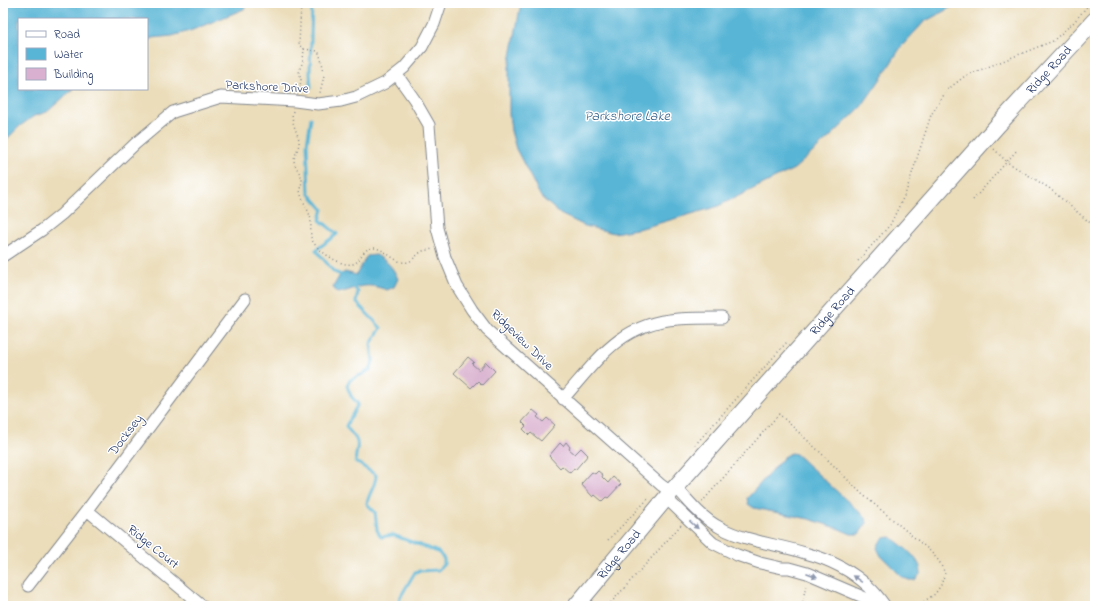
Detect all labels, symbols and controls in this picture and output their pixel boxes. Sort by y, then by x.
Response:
legend [18,18,148,90]
text: Road [54,26,80,44]
street label: Ridge Road [1022,41,1077,98]
text: Water [54,46,83,64]
text: Building [53,66,93,85]
street label: Parkshore Drive [225,75,309,99]
water label: Parkshore Lake [584,106,671,127]
street label: Ridge Road [805,282,860,340]
street label: Ridgeview Drive [486,305,558,376]
street label: Docksey [104,410,149,461]
street label: Ridge Court [123,520,183,575]
one-way arrow [689,521,700,530]
street label: Ridge Road [592,525,646,584]
one-way arrow [806,572,818,578]
one-way arrow [853,575,863,583]

